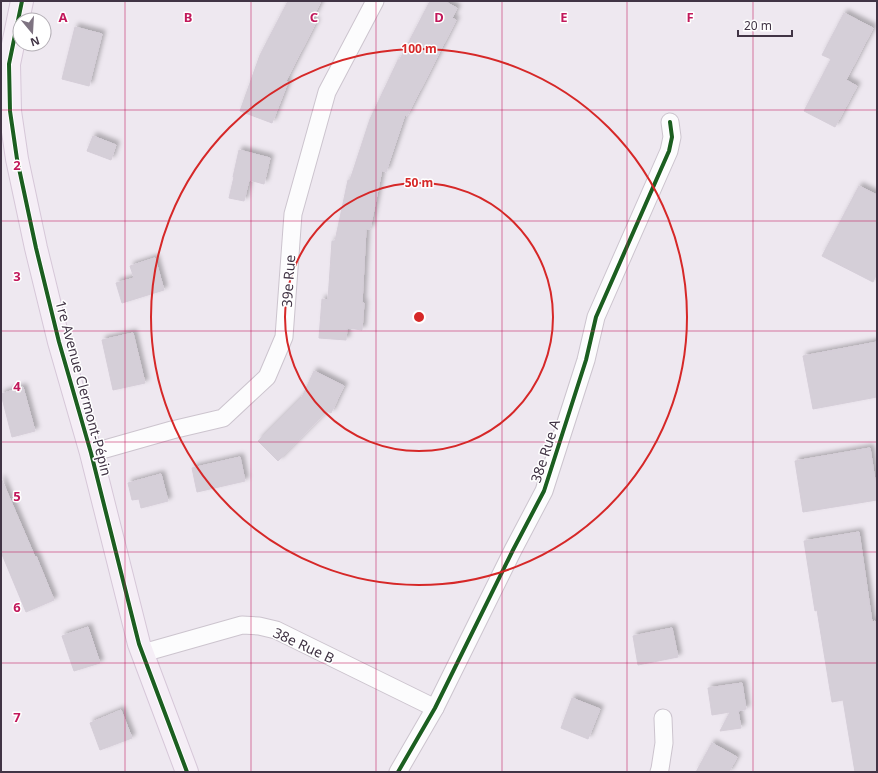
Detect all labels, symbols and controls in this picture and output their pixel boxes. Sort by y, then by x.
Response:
text: A [59,8,68,26]
text: B [184,8,192,26]
text: C [310,8,318,26]
text: D [434,8,444,26]
text: E [560,8,568,26]
text: F [686,8,694,26]
north arrow [12,12,52,52]
scale bar [738,12,792,38]
text: 20 m [744,17,772,34]
text: N [29,33,42,51]
text: 100 m [401,40,437,57]
text: 2 [13,156,21,174]
text: 50 m [405,174,433,191]
street label: 39e Rue [277,254,299,308]
text: 3 [13,267,21,285]
street label: 1re Avenue Clermont-Pépin [51,298,117,478]
centre of rings [412,310,426,324]
text: 4 [13,377,21,395]
street label: 38e Rue A [526,417,564,485]
text: 5 [13,487,21,505]
text: 6 [13,598,21,616]
street label: 38e Rue B [270,623,338,667]
text: 7 [13,708,21,726]

